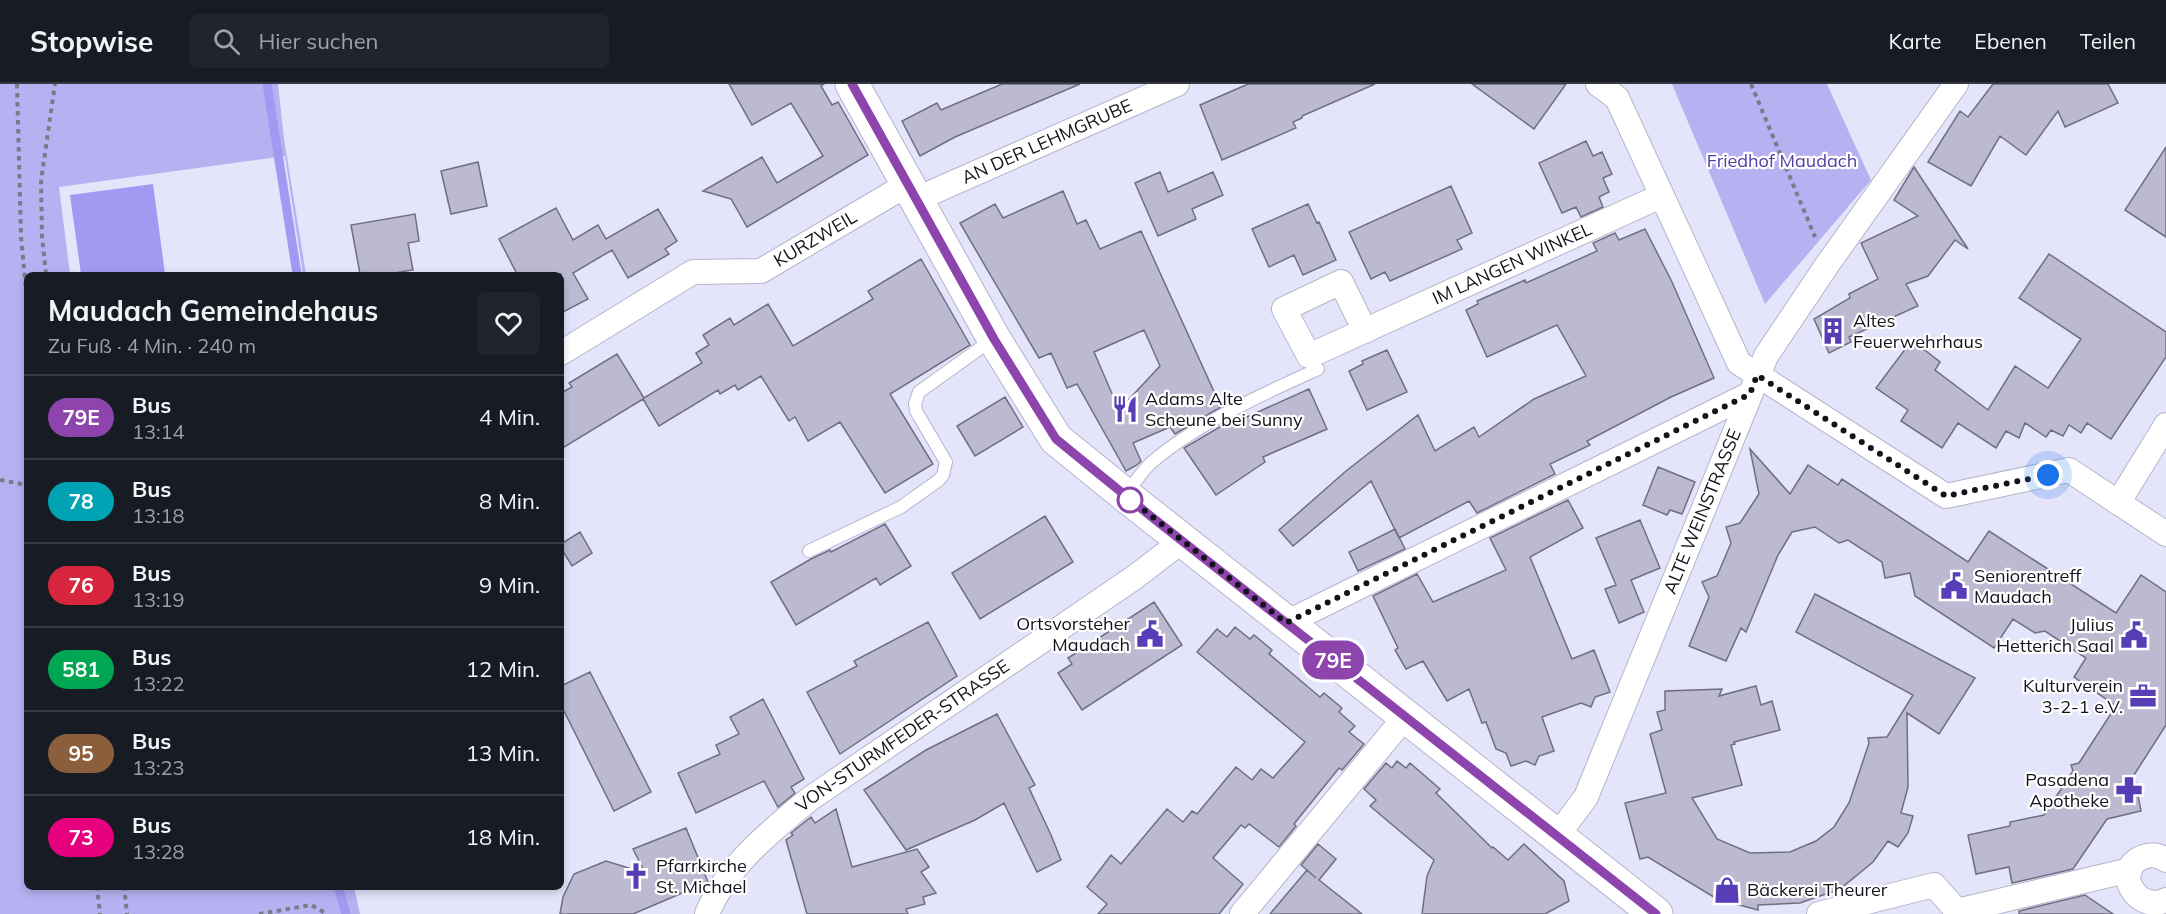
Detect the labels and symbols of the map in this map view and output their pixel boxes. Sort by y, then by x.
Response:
street label: AN DER LEHMGRUBE [958,93,1135,189]
park label: Friedhof Maudach [1707,149,1857,172]
street label: KURZWEIL [769,205,861,272]
street label: IM LANGEN WINKEL [1428,217,1596,309]
place label: Altes Feuerwehrhaus [1853,309,1983,353]
building icon: Altes Feuerwehrhaus [1818,316,1848,346]
place label: Adams Alte Scheune bei Sunny [1145,387,1303,431]
restaurant icon: Adams Alte Scheune bei Sunny [1110,394,1140,424]
street label: ALTE WEINSTRASSE [1658,425,1746,597]
your location [2033,460,2063,490]
unlabelled marker [1117,487,1143,513]
place label: Seniorentreff Maudach [1974,564,2082,608]
public building icon: Seniorentreff Maudach [1939,571,1969,601]
place label: Ortsvorsteher Maudach [1016,612,1130,656]
place label: Julius Hetterich Saal [1996,613,2114,657]
public building icon: Ortsvorsteher Maudach [1135,619,1165,649]
public building icon: Julius Hetterich Saal [2119,620,2149,650]
line badge: 79E [1298,640,1368,680]
street label: VON-STURMFEDER-STRASSE [791,654,1014,817]
place label: Kulturverein 3-2-1 e.V. [2023,674,2123,718]
office icon: Kulturverein 3-2-1 e.V. [2128,681,2158,711]
place label: Pasadena Apotheke [2025,768,2109,812]
pharmacy icon: Pasadena Apotheke [2114,775,2144,805]
place label: Pfarrkirche St. Michael [656,854,747,898]
church icon: Pfarrkirche St. Michael [621,861,651,891]
shop icon: Bäckerei Theurer [1712,875,1742,905]
place label: Bäckerei Theurer [1747,878,1888,901]

